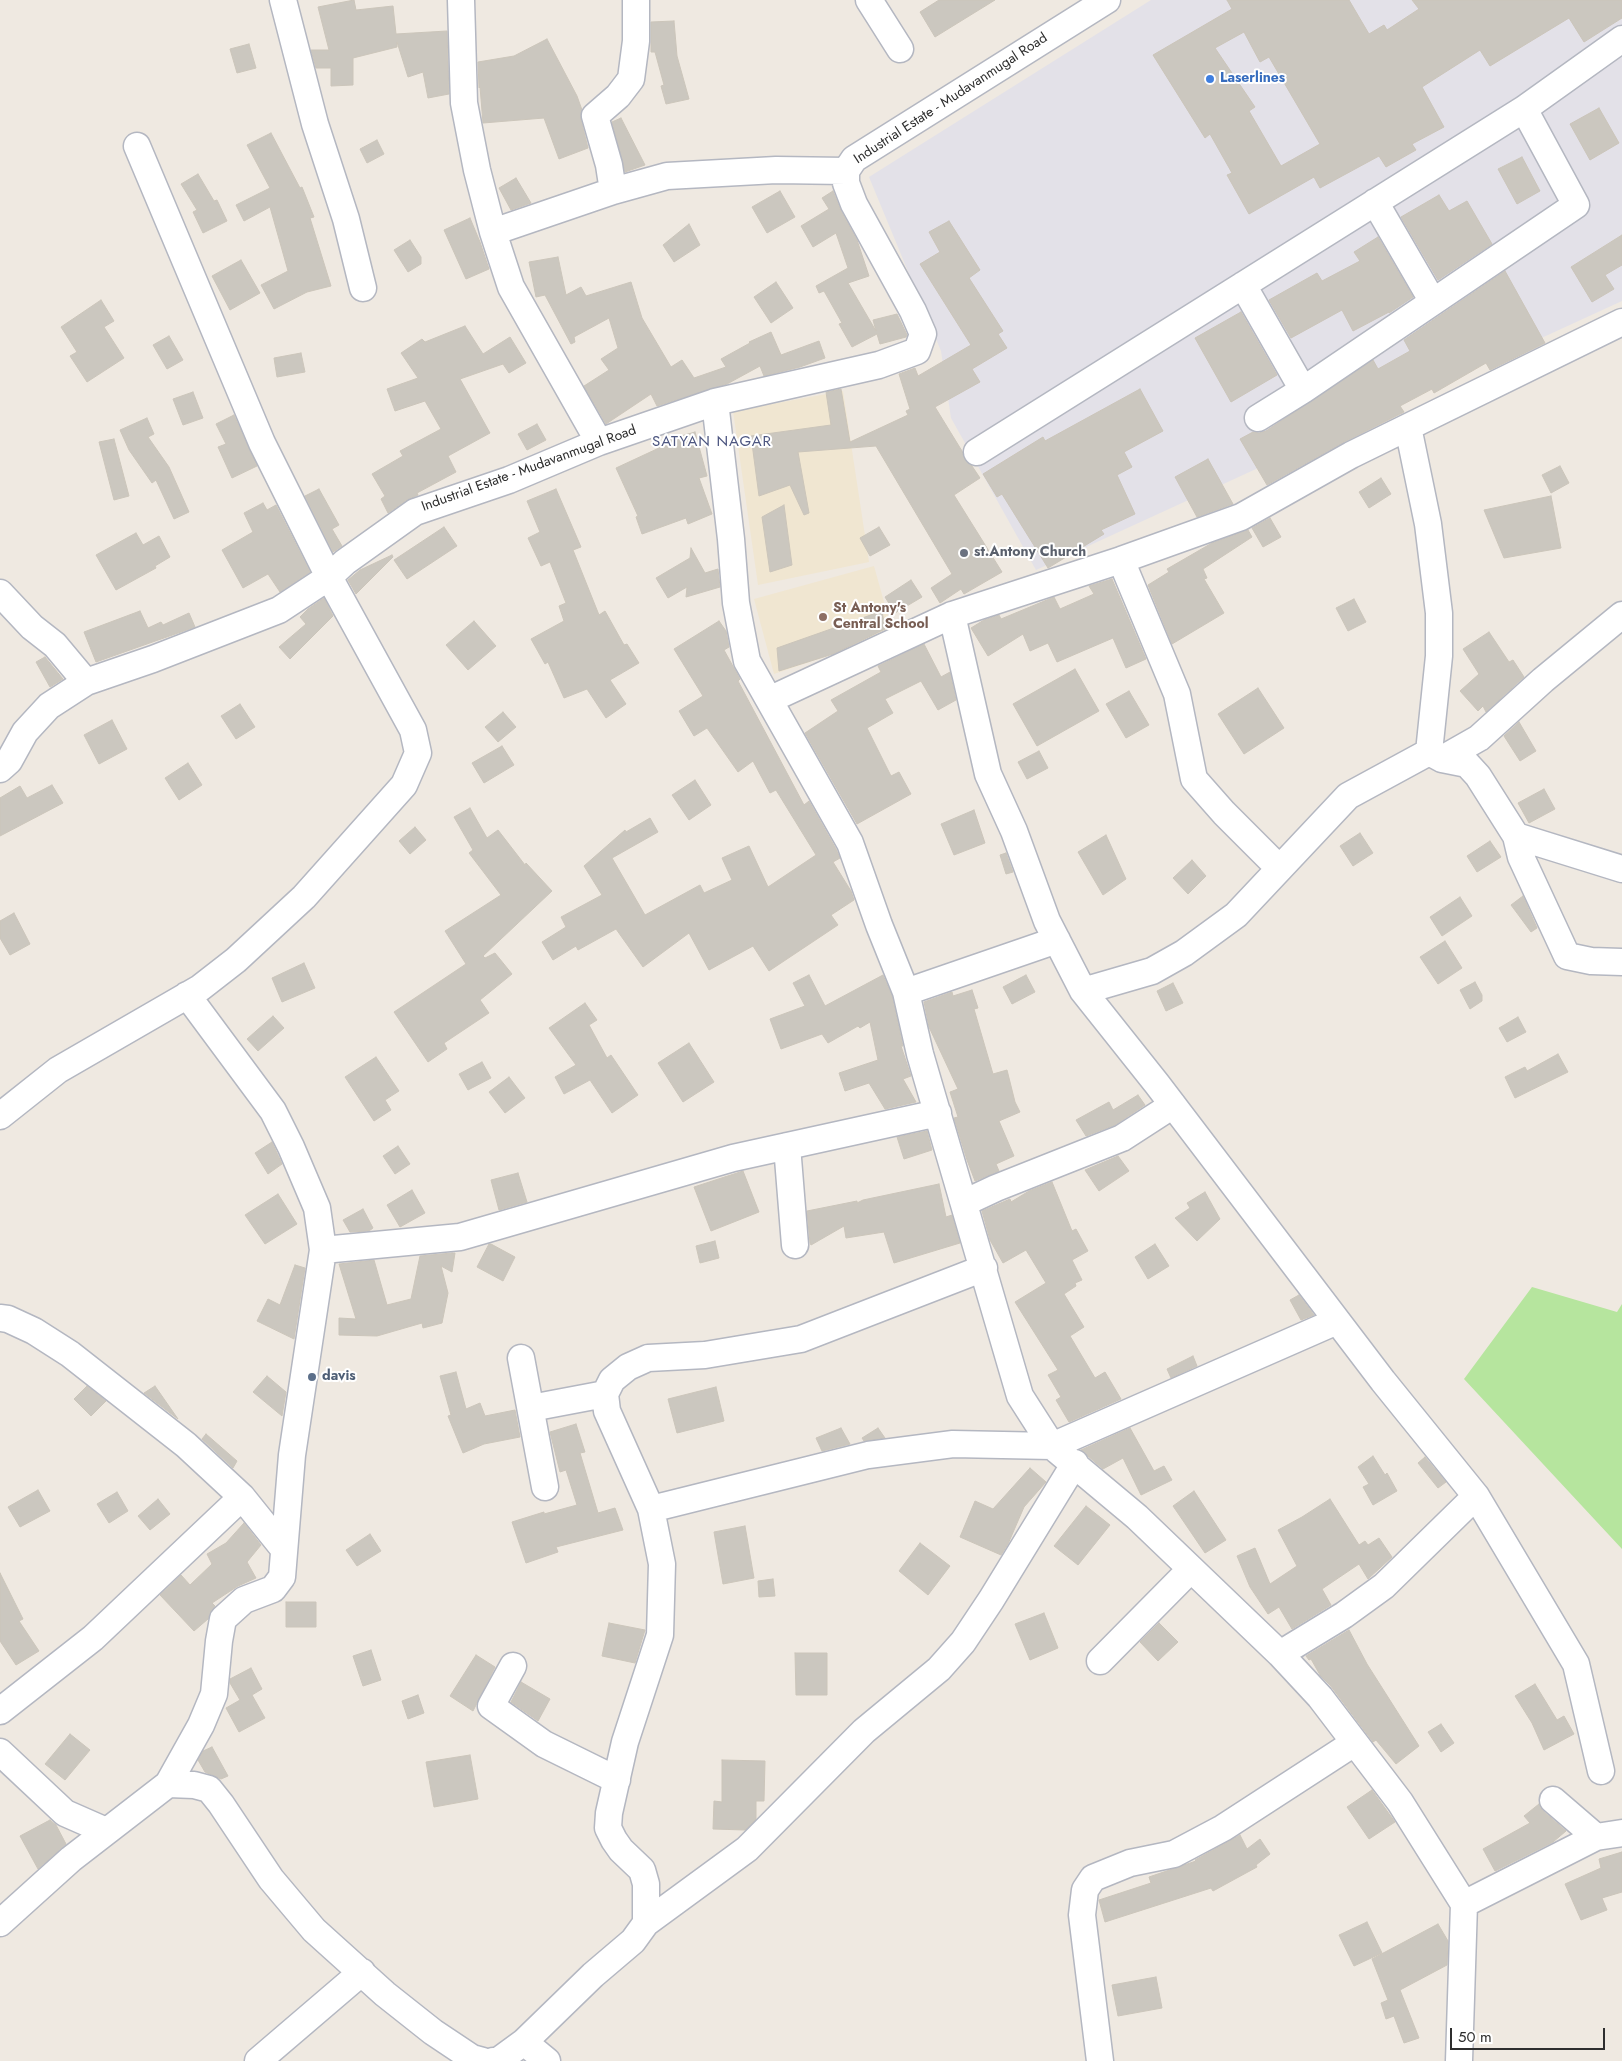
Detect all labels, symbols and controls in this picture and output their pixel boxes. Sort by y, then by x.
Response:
street label: Industrial Estate - Mudavanmugal Road [851,30,1051,168]
place label: Laserlines [1220,71,1285,87]
marker: Laserlines [1204,73,1216,85]
street label: Industrial Estate - Mudavanmugal Road [419,422,639,516]
district label: SATYAN NAGAR [651,433,773,451]
place label: st.Antony Church [974,545,1086,561]
marker: st.Antony Church [958,547,970,559]
place label: St Antony's Central School [833,601,929,634]
marker: St Antony's Central School [817,611,829,623]
place label: davis [322,1369,356,1385]
marker: davis [306,1371,318,1383]
scale bar [1452,2018,1607,2050]
text: 50 m [1458,2026,1492,2048]

